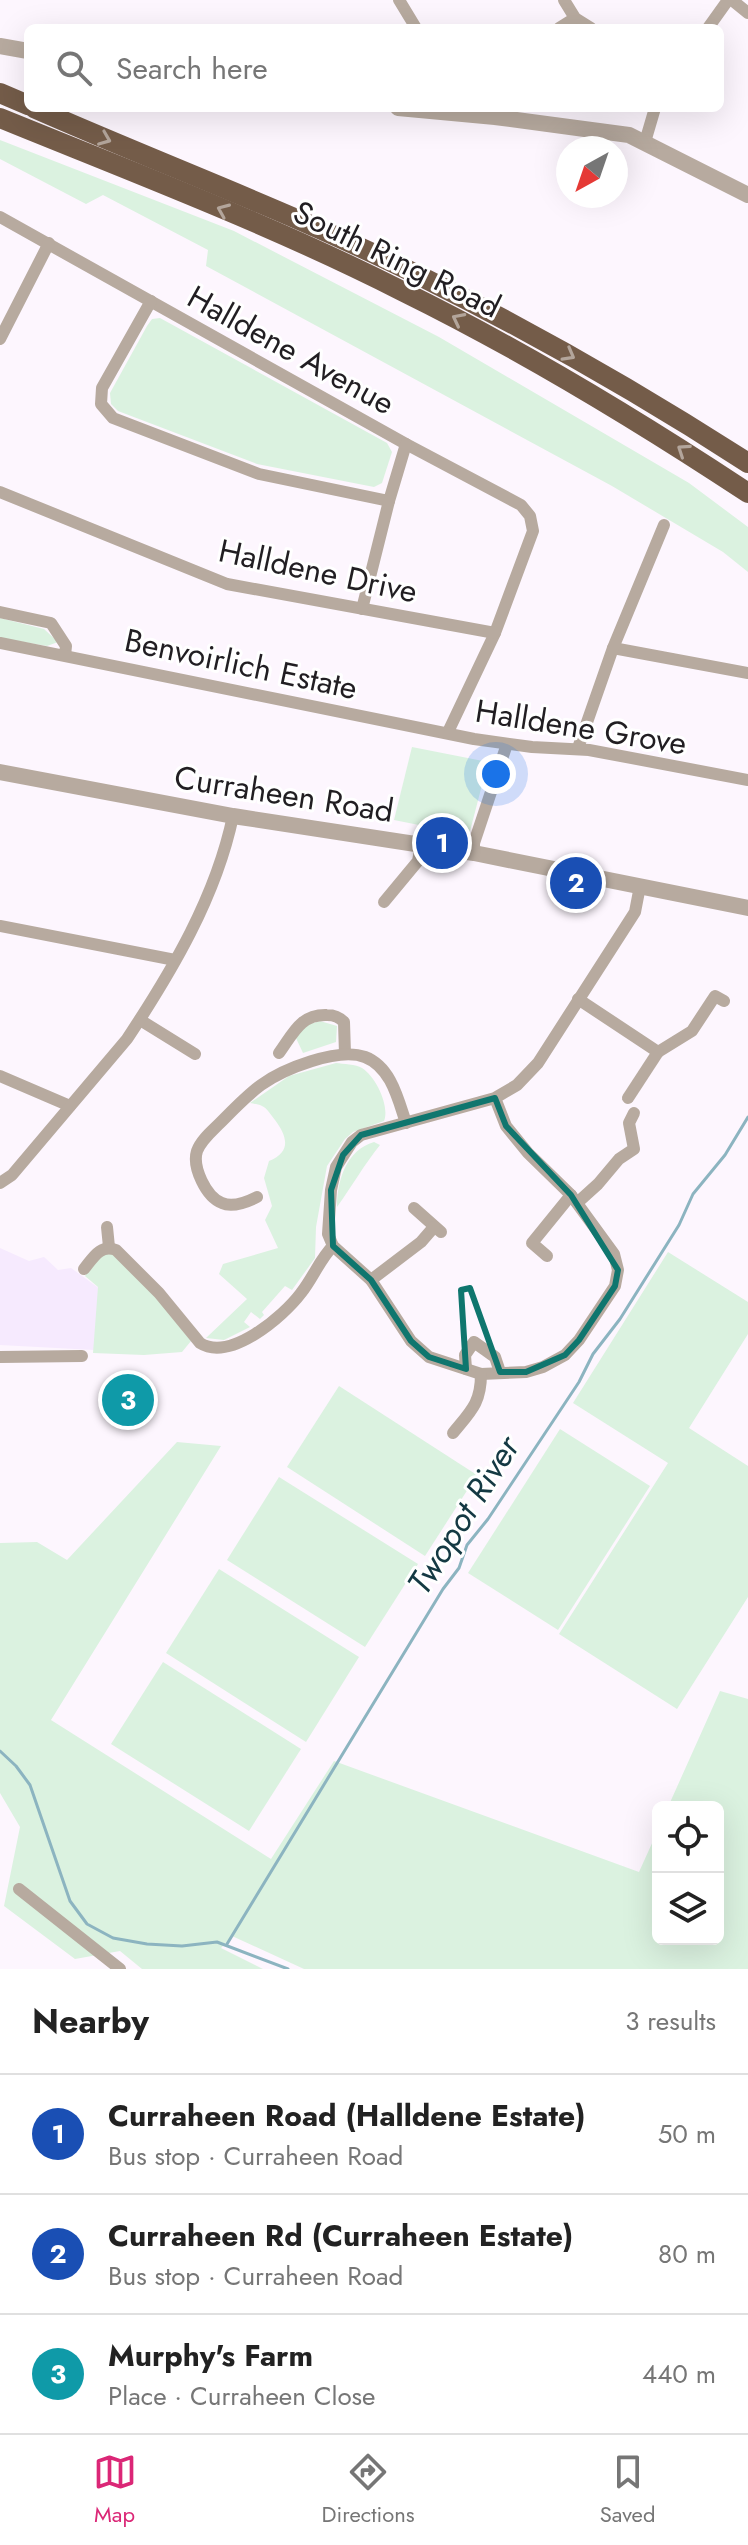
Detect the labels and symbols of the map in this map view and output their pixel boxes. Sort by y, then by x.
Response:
one-way arrow [97,129,111,146]
north arrow [556,136,628,208]
street label: South Ring Road [285,189,509,329]
one-way arrow [216,203,230,220]
street label: Halldene Avenue [179,274,403,426]
one-way arrow [452,314,467,329]
one-way arrow [560,345,575,361]
one-way arrow [677,445,692,460]
street label: Halldene Drive [215,528,421,614]
street label: Benvoirlich Estate [121,617,361,711]
street label: Halldene Grove [472,688,690,766]
street label: Curraheen Road [171,754,397,834]
your location [476,754,516,794]
pin: 1 [416,813,468,873]
pin: 2 [550,853,602,913]
pin: 3 [102,1370,154,1430]
water label: Twopot River [395,1425,532,1604]

